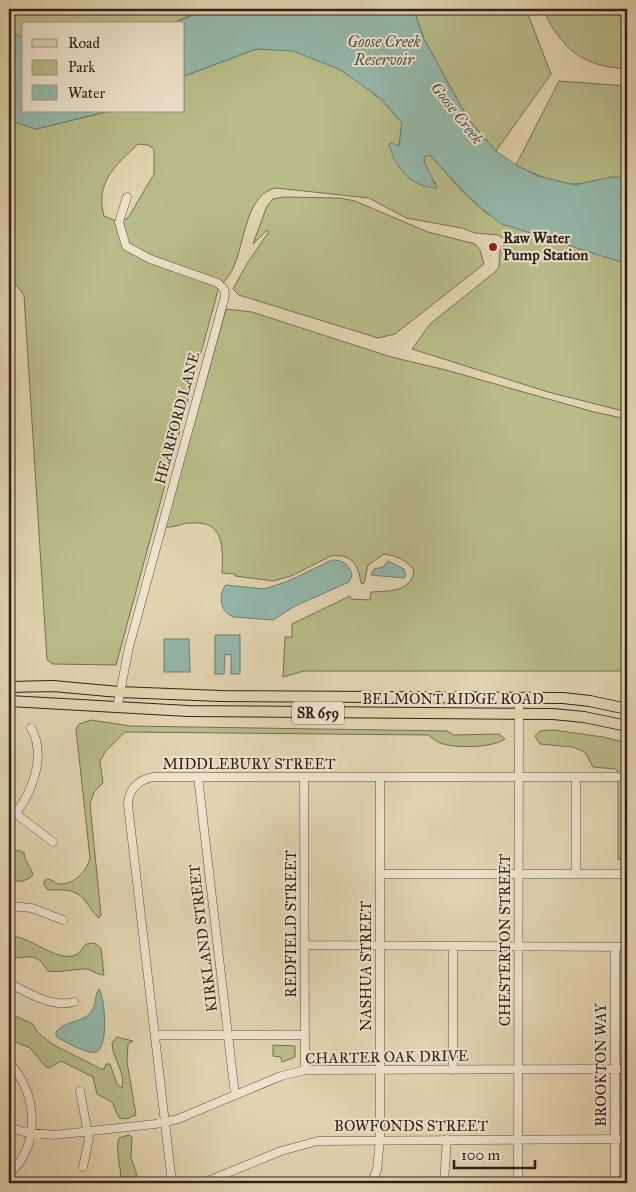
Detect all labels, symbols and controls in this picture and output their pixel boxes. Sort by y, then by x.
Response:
legend [22,22,185,112]
water label: Goose Creek Reservoir [347,32,421,69]
text: Road [68,34,100,52]
text: Park [68,58,95,76]
water label: Goose Creek [427,78,487,148]
text: Water [68,84,105,102]
place label: Raw Water Pump Station [503,229,589,265]
marker: Raw Water Pump Station [487,241,499,253]
street label: HEARFORD LANE [151,350,203,486]
street label: BELMONT RIDGE ROAD [362,690,544,708]
road number: SR 659 [292,701,344,724]
street label: MIDDLEBURY STREET [163,755,335,773]
street label: REDFIELD STREET [282,850,300,998]
street label: CHESTERTON STREET [496,854,514,1026]
street label: KIRKLAND STREET [185,863,221,1013]
street label: NASHUA STREET [357,901,375,1031]
street label: BROOKTON WAY [592,1003,610,1127]
street label: CHARTER OAK DRIVE [305,1047,469,1067]
street label: BOWFONDS STREET [334,1117,488,1135]
scale bar [454,1137,535,1169]
text: 100 m [461,1146,501,1164]

